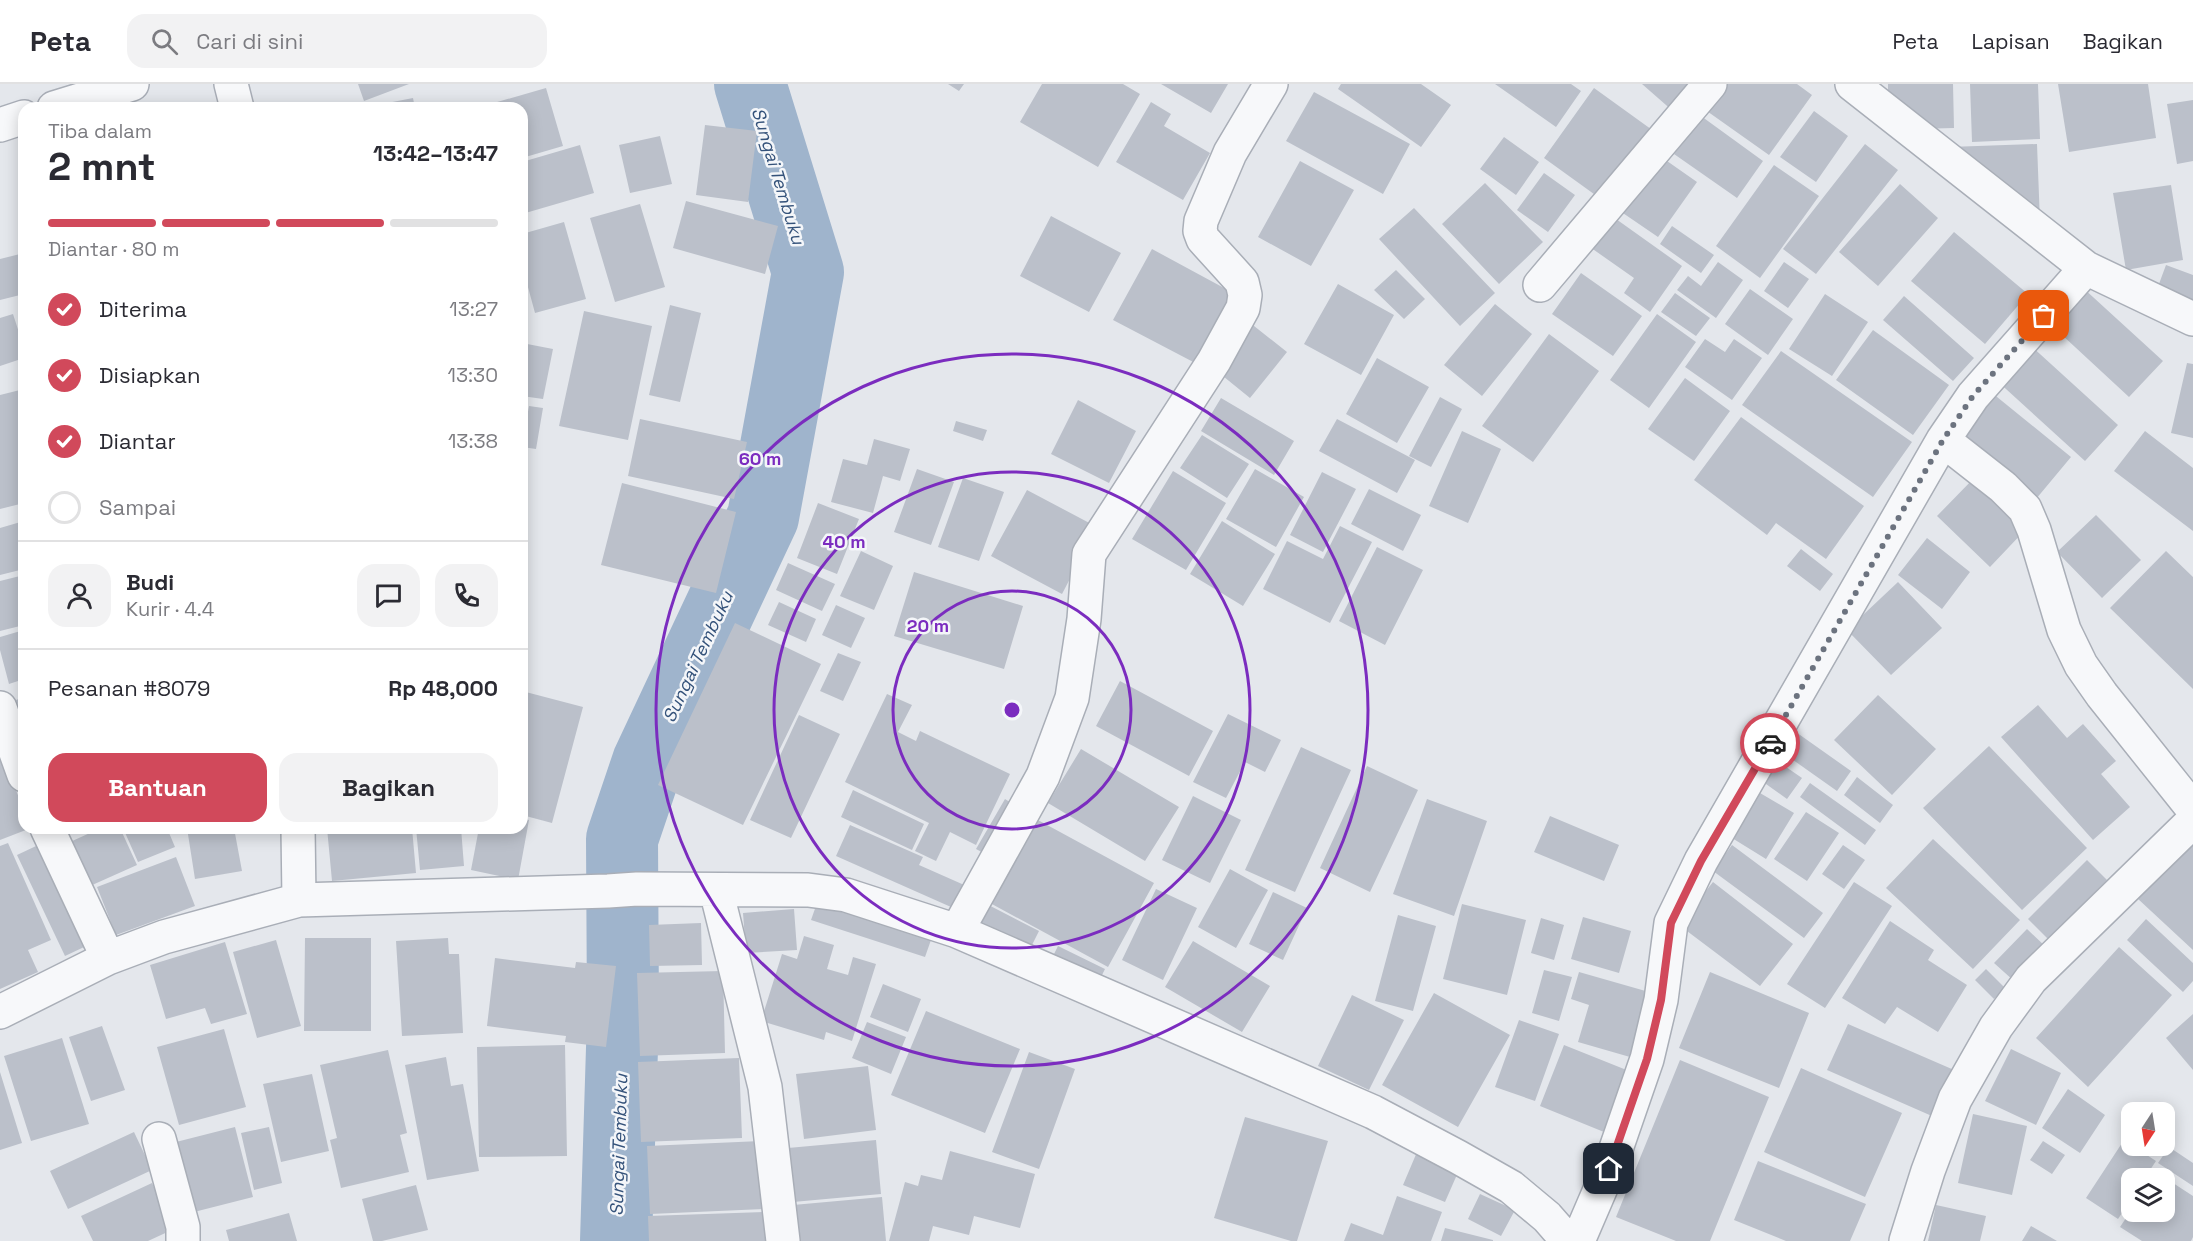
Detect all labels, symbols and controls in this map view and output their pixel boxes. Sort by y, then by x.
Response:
search box [127,14,547,68]
text: Peta [30,23,91,59]
icon: search [148,25,181,58]
text: Cari di sini [196,27,303,55]
text: Peta [1893,28,1939,55]
text: Lapisan [1972,28,2050,55]
text: Bagikan [2083,28,2163,55]
water label: Sungai Tembuku [747,105,810,248]
text: Tiba dalam [48,118,152,144]
text: 13:42–13:47 [373,139,498,167]
text: 2 mnt [48,142,156,191]
text: Diantar · 80 m [48,236,179,262]
pin [2018,290,2069,341]
icon: check [48,293,81,326]
text: Diterima [99,295,187,323]
text: 13:27 [449,296,498,322]
icon: bag [2027,299,2060,332]
icon: check [48,359,81,392]
text: Disiapkan [99,361,201,389]
text: 13:30 [448,362,498,388]
icon: check [48,425,81,458]
text: Diantar [99,427,176,455]
text: 13:38 [448,428,498,454]
text: 60 m [739,447,781,470]
text: Sampai [99,493,176,521]
text: 40 m [822,530,866,553]
button: person [48,564,111,627]
button: chat [357,564,420,627]
button: phone [435,564,498,627]
text: Budi [126,568,174,596]
water label: Sungai Tembuku [657,587,738,726]
text: Kurir · 4.4 [126,596,214,622]
text: 20 m [907,614,949,637]
text: Pesanan #8079 [48,674,210,702]
text: Rp 48,000 [388,674,498,702]
centre of rings [1002,700,1022,720]
courier [1740,713,1800,773]
icon: car [1754,727,1787,760]
button: Bantuan [48,753,267,822]
button: Bagikan [279,753,498,822]
water label: Sungai Tembuku [605,1073,633,1216]
north arrow [2121,1102,2175,1156]
map controls [2121,1102,2175,1222]
pin [1583,1143,1634,1194]
icon: home [1592,1152,1625,1185]
button: layers [2121,1168,2175,1222]

